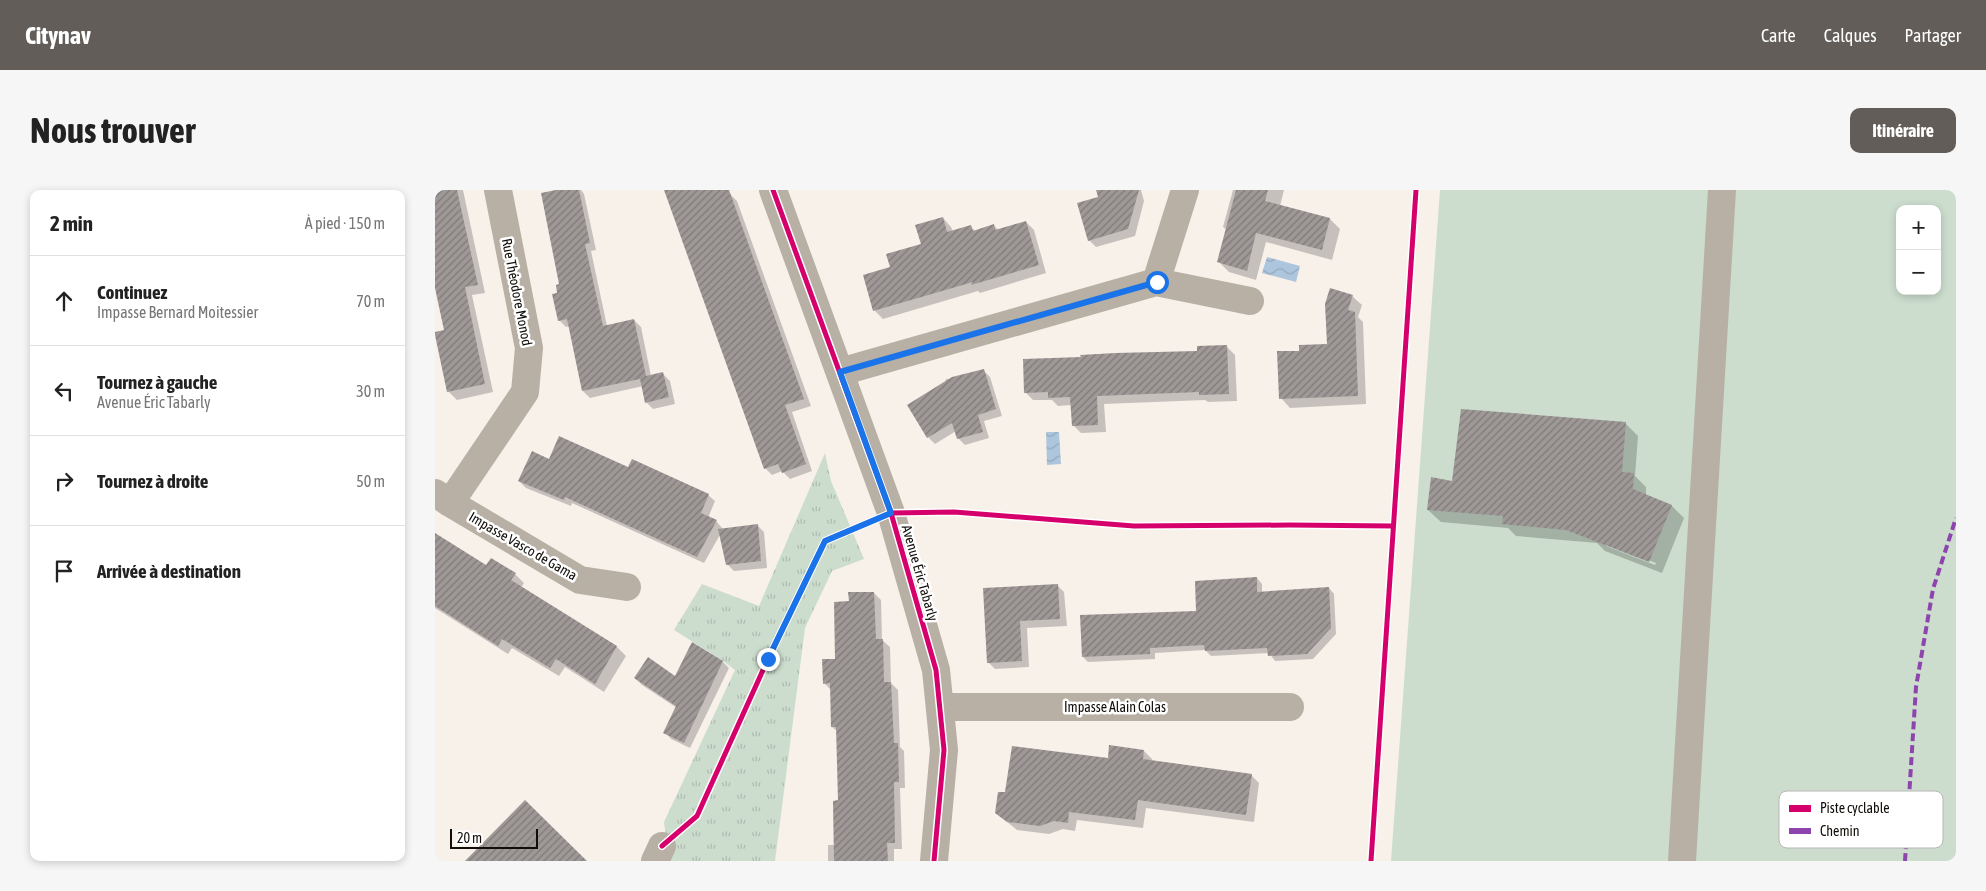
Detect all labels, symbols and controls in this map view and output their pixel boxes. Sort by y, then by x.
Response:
text: Citynav [25,22,91,49]
text: Carte [1761,25,1796,46]
text: Calques [1824,25,1877,46]
text: Partager [1905,25,1961,46]
button: Itinéraire [1850,108,1956,153]
text: Nous trouver [30,110,195,150]
map controls [1896,205,1941,295]
button: + [1896,205,1941,250]
text: 2 min [50,211,93,235]
text: À pied · 150 m [305,214,385,232]
street label: Rue Théodore Monod [499,237,535,347]
button: − [1896,250,1941,295]
route start [1146,271,1169,294]
text: Continuez [97,281,167,303]
icon: ahead [50,287,78,315]
text: 70 m [356,292,385,310]
text: Impasse Bernard Moitessier [97,303,258,321]
text: Tournez à gauche [97,371,217,393]
icon: left [50,377,78,405]
text: 30 m [356,382,385,400]
text: Avenue Éric Tabarly [97,393,211,411]
icon: right [50,467,78,495]
text: Tournez à droite [97,470,208,492]
text: 50 m [356,472,385,490]
street label: Impasse Vasco de Gama [466,509,580,583]
street label: Avenue Éric Tabarly [899,523,941,623]
icon: arrive [50,557,78,585]
text: Arrivée à destination [97,560,241,582]
route end [757,648,780,671]
street label: Impasse Alain Colas [1064,699,1166,715]
legend [1779,791,1943,848]
text: Piste cyclable [1820,800,1890,816]
text: Chemin [1820,823,1860,839]
scale bar [450,826,537,849]
text: 20 m [457,830,482,846]

